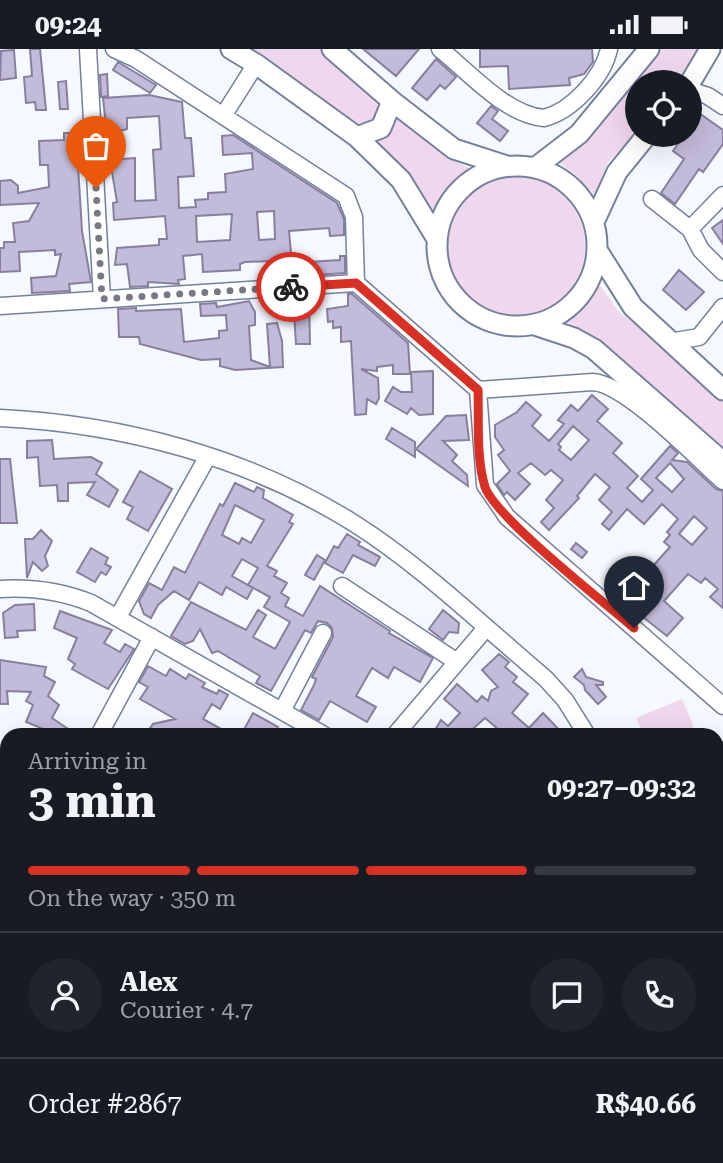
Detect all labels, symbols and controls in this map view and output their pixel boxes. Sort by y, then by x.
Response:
text: 09:24 [35,10,101,40]
map controls [625,70,702,147]
button: locate [625,70,702,147]
pin [66,116,126,188]
icon: bag [77,127,115,165]
courier [256,252,326,322]
icon: bike [272,268,310,306]
pin [604,556,664,628]
icon: home [615,567,653,605]
text: Arriving in [28,748,147,775]
text: 09:27–09:32 [547,773,696,803]
text: 3 min [28,774,156,828]
text: On the way · 350 m [28,885,236,912]
button: person [28,958,102,1032]
button: chat [530,958,604,1032]
button: phone [622,958,696,1032]
text: Alex [120,967,178,997]
text: Courier · 4.7 [120,997,253,1024]
text: Order #2867 [28,1089,182,1119]
text: R$40.66 [596,1089,696,1119]

